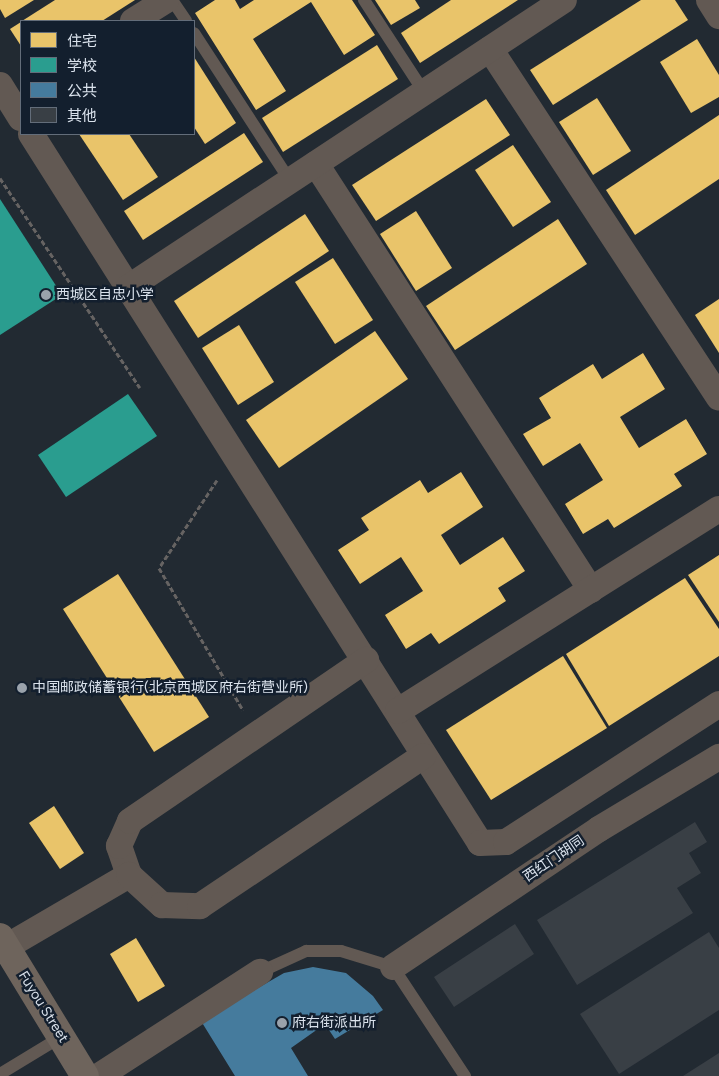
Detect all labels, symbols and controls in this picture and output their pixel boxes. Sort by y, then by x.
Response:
legend [20,20,195,135]
text: 住宅 [67,32,97,50]
text: 学校 [67,57,97,75]
text: 公共 [67,82,97,100]
text: 其他 [67,107,97,125]
place label: 西城区自忠小学 [56,287,154,303]
marker: 西城区自忠小学 [40,289,52,301]
place label: 中国邮政储蓄银行(北京西城区府右街营业所) [32,680,308,696]
marker: 中国邮政储蓄银行(北京西城区府右街营业所) [16,682,28,694]
street label: 西红门胡同 [520,832,588,886]
street label: Fuyou Street [14,968,72,1046]
place label: 府右街派出所 [292,1015,376,1031]
marker: 府右街派出所 [276,1017,288,1029]

